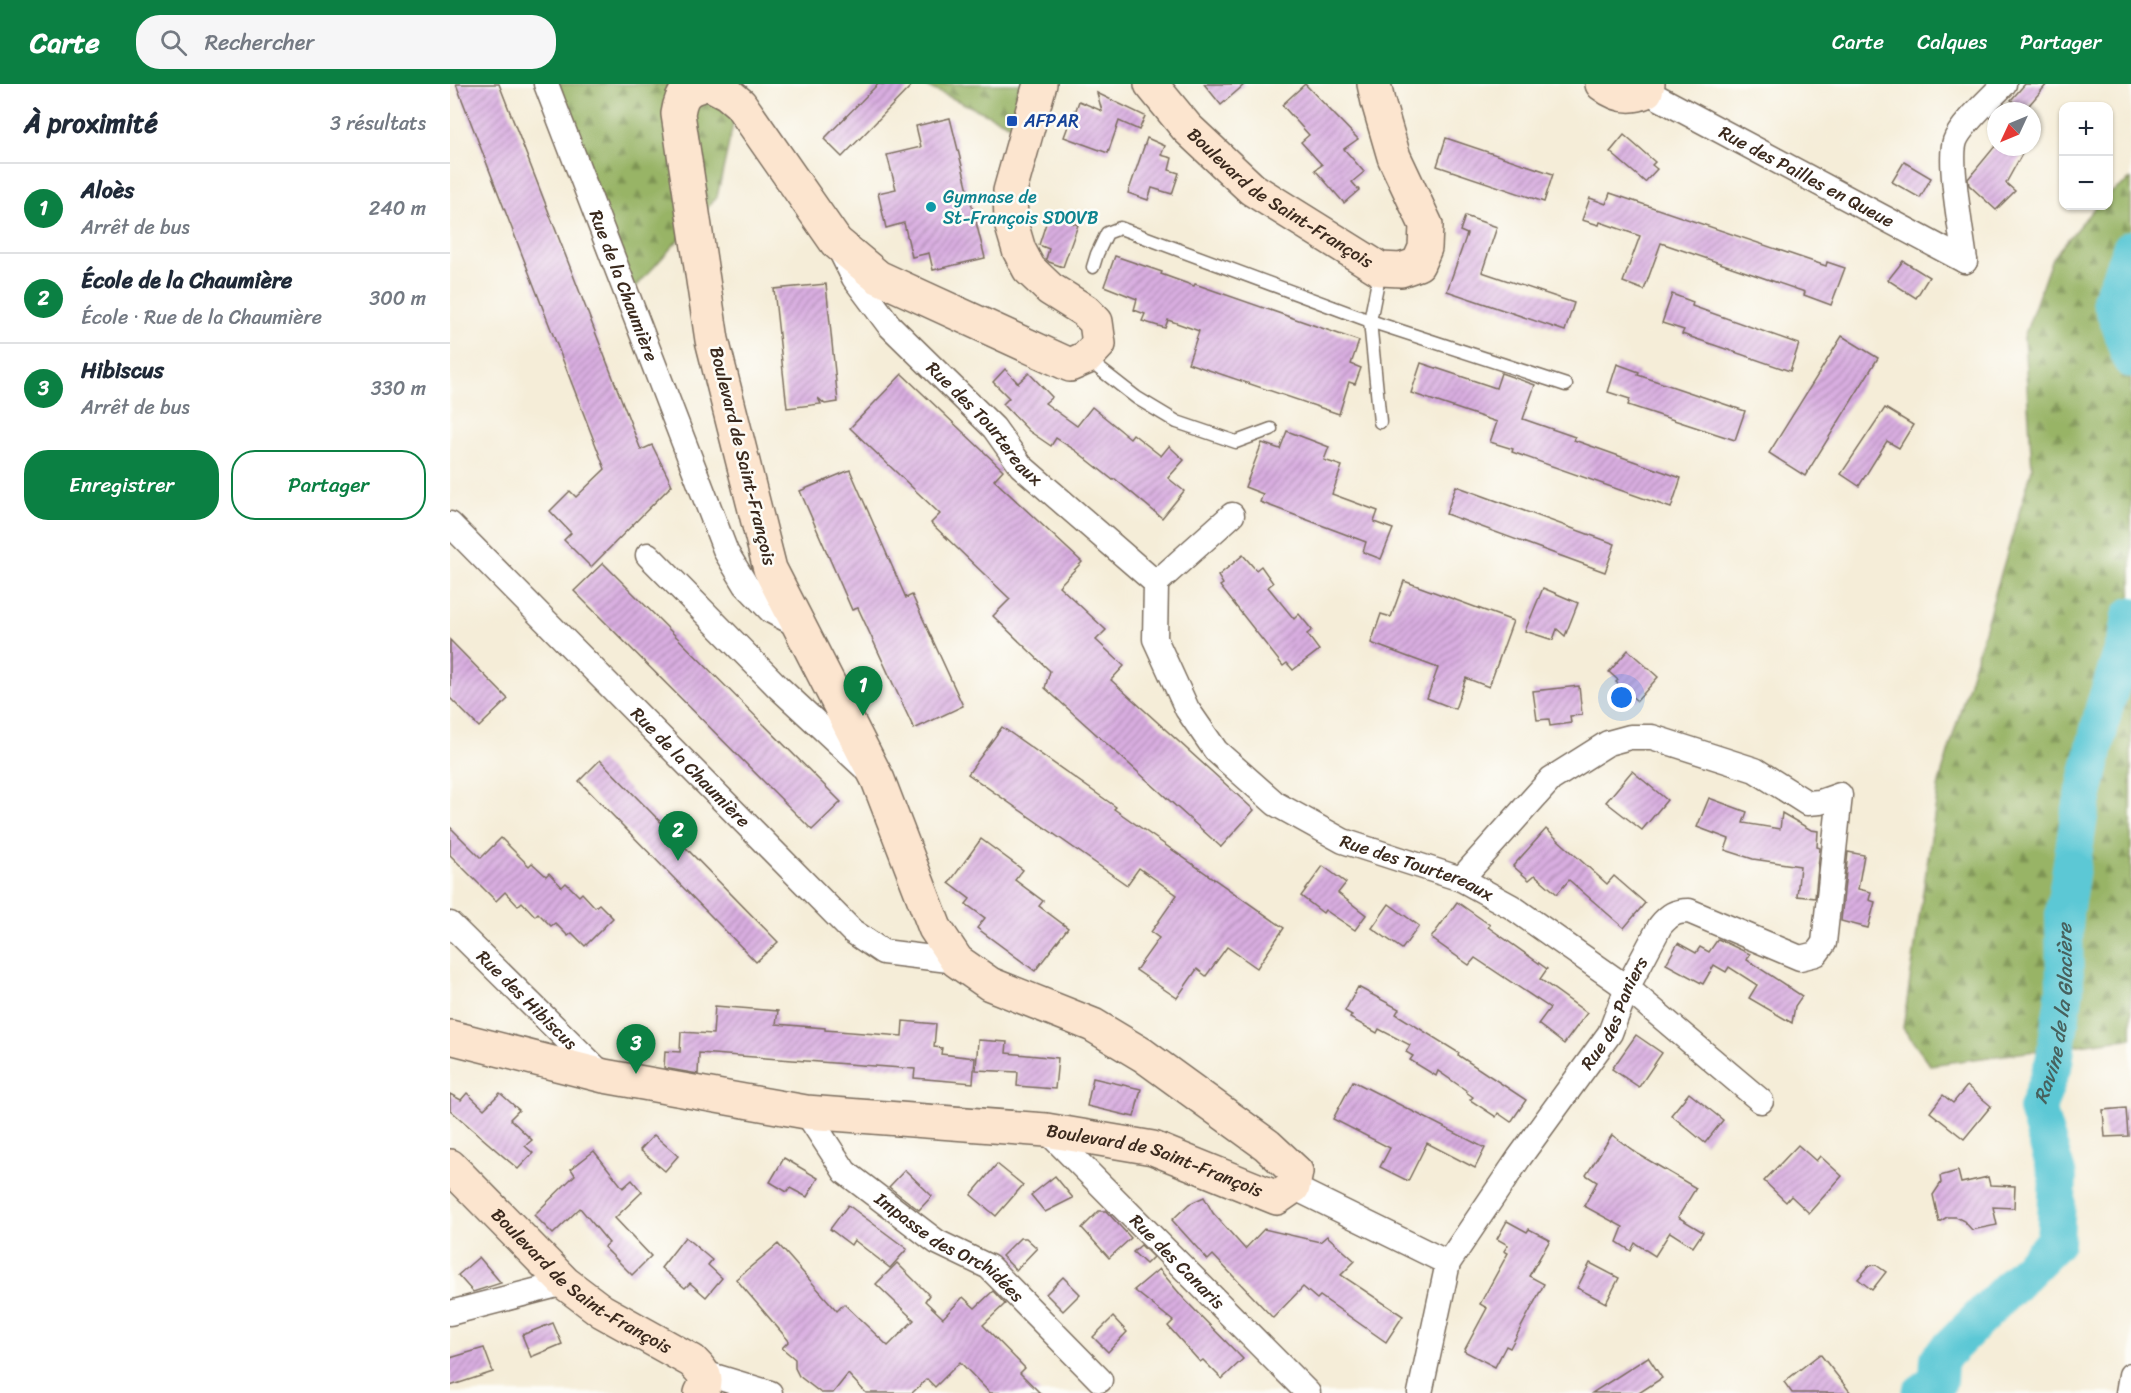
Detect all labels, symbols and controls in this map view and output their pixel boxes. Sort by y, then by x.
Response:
search box [136,15,556,69]
text: Carte [30,18,100,67]
text: Rechercher [205,23,314,62]
text: Carte [1832,23,1884,61]
text: Calques [1917,23,1987,61]
text: Partager [2020,23,2101,61]
icon: search [157,26,190,59]
text: À proximité [24,100,158,146]
north arrow [1987,102,2041,156]
map controls [2059,102,2113,210]
button: + [2059,102,2113,156]
place label: AFPAR [1023,105,1079,137]
text: 3 résultats [330,106,426,141]
marker: AFPAR [1005,114,1019,128]
street label: Rue des Pailles en Queue [1713,117,1900,237]
street label: Boulevard de Saint-François [1179,120,1380,277]
button: − [2059,156,2113,210]
text: Aloès [81,171,134,210]
place label: Gymnase de St-François SDOVB [943,181,1098,234]
text: 1 [39,191,48,226]
text: 240 m [369,191,426,226]
marker: Gymnase de St-François SDOVB [924,200,938,214]
street label: Rue de la Chaumière [580,205,667,366]
text: Arrêt de bus [81,210,190,245]
text: École de la Chaumière [81,261,292,300]
text: 2 [38,281,49,316]
text: 300 m [369,281,426,316]
text: École · Rue de la Chaumière [81,300,322,335]
street label: Boulevard de Saint-François [700,343,786,570]
text: Hibiscus [81,351,164,390]
street label: Rue des Tourtereaux [918,353,1050,495]
text: 3 [38,371,49,406]
text: 330 m [371,371,426,406]
text: Arrêt de bus [81,390,190,425]
button: Enregistrer [24,450,219,520]
button: Partager [231,450,426,520]
pin: 1 [844,666,882,716]
your location [1607,683,1636,712]
street label: Rue de la Chaumière [623,699,758,836]
pin: 2 [658,812,698,861]
street label: Rue des Tourtereaux [1336,825,1500,910]
water label: Ravine de la Glacière [2023,922,2083,1108]
street label: Rue des Hibiscus [469,942,586,1058]
street label: Rue des Paniers [1572,950,1657,1077]
pin: 3 [616,1024,656,1074]
street label: Boulevard de Saint-François [1044,1114,1268,1207]
street label: Impasse des Orchidées [867,1183,1033,1311]
street label: Boulevard de Saint-François [483,1200,679,1363]
street label: Rue des Canaris [1122,1206,1233,1318]

